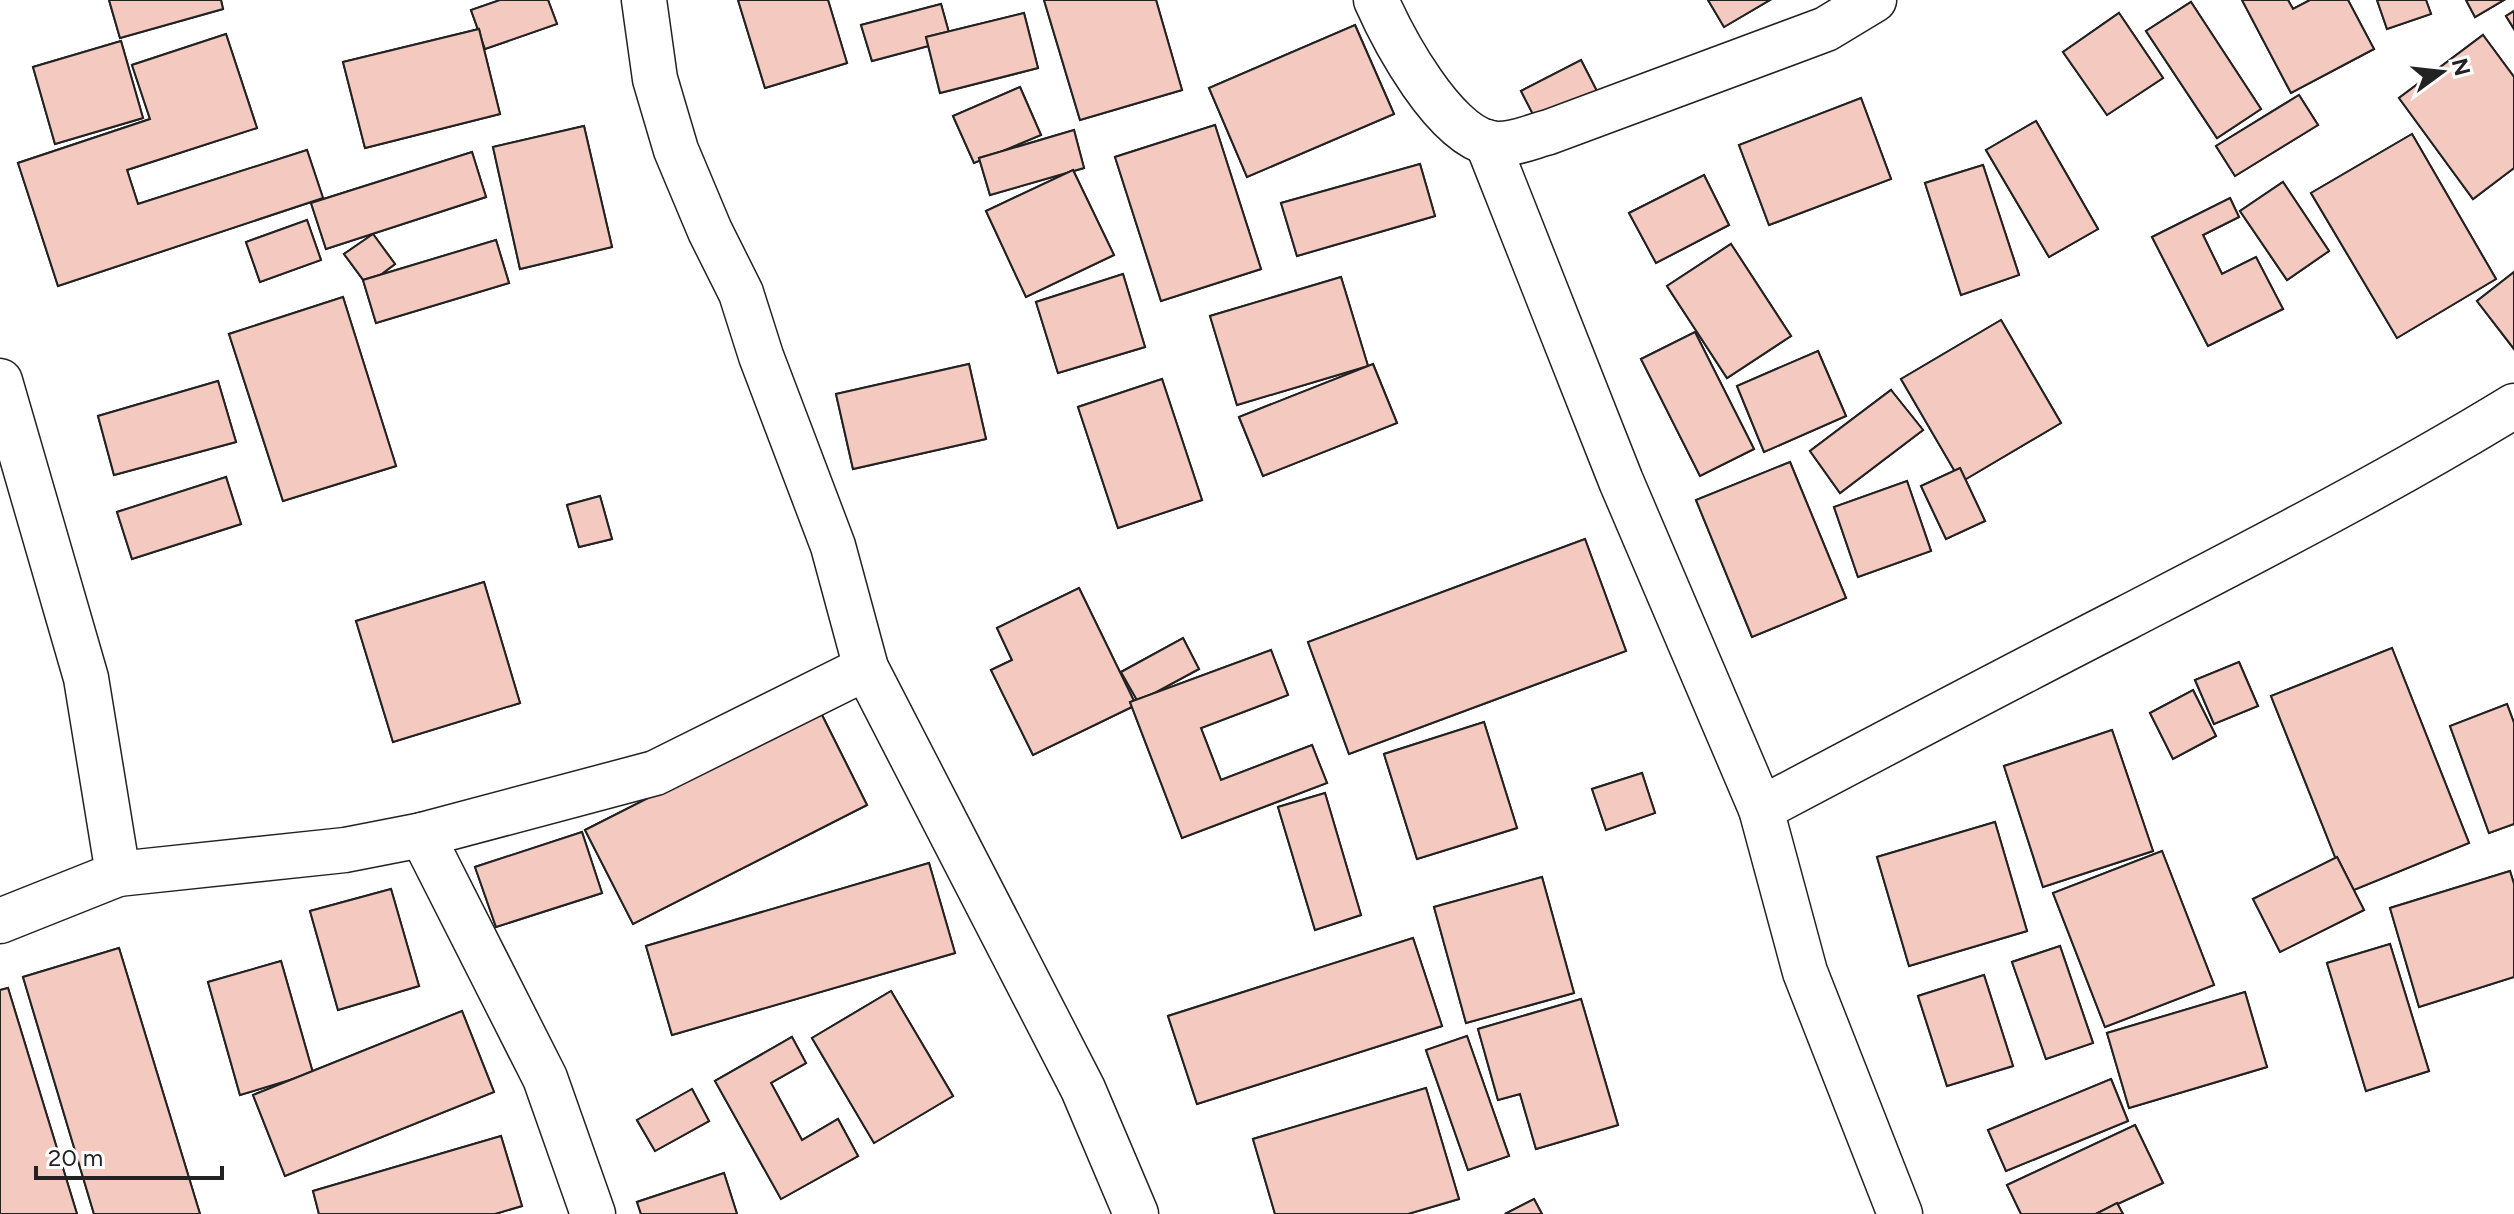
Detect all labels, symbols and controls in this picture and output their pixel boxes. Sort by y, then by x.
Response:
north arrow [2402,32,2482,112]
text: N [2446,55,2476,79]
scale bar [36,1130,222,1180]
text: 20 m [48,1143,103,1172]

